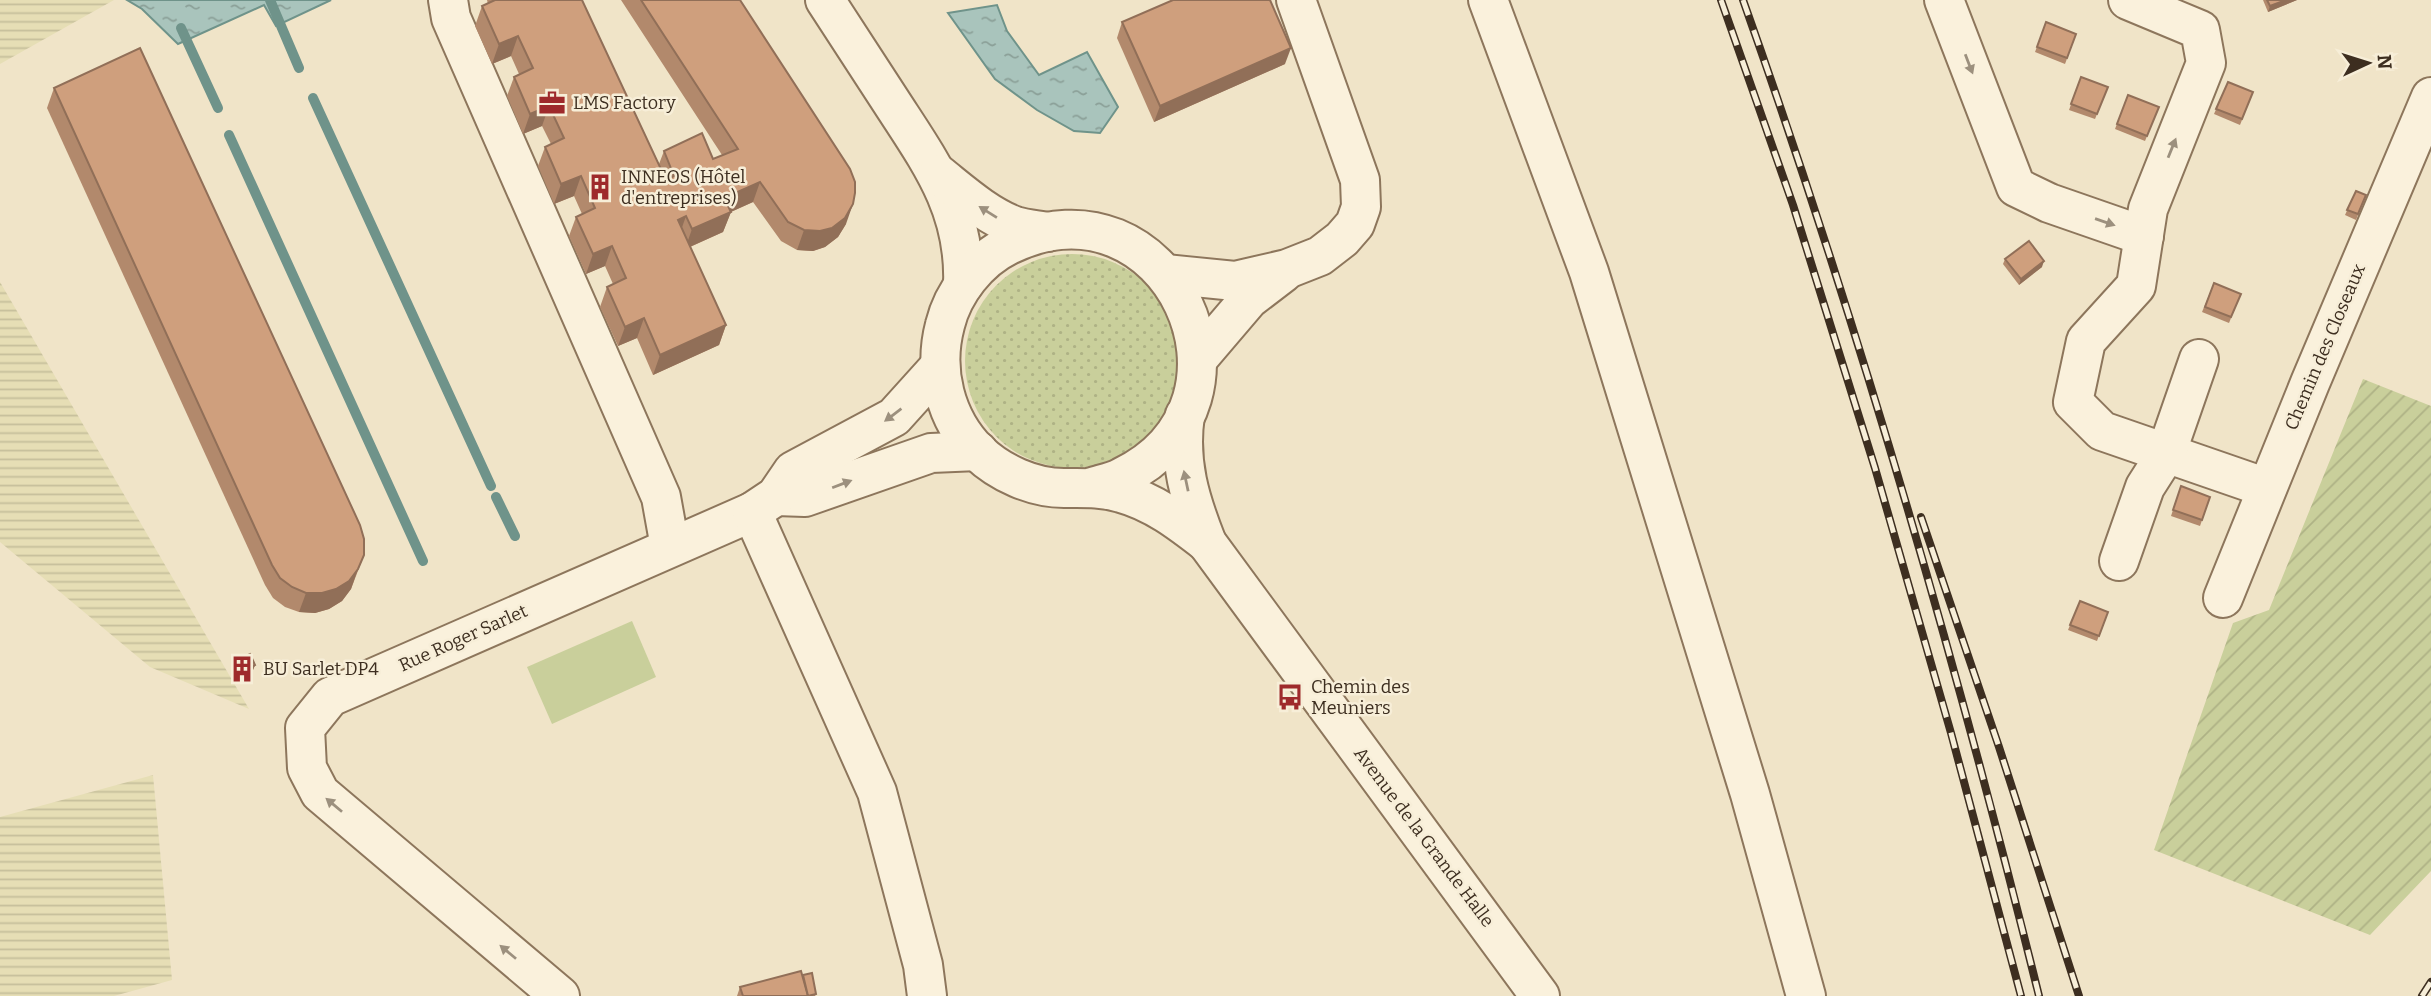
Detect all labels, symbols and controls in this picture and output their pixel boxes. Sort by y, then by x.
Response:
north arrow [2333,28,2403,98]
one-way arrow [1963,53,1974,74]
text: N [2372,54,2396,70]
office icon: LMS Factory [537,88,567,118]
place label: LMS Factory [573,92,676,114]
one-way arrow [2166,138,2177,159]
place label: INNEOS (Hôtel d'entreprises) [621,166,745,209]
building icon: INNEOS (Hôtel d'entreprises) [585,172,615,202]
one-way arrow [979,206,998,219]
one-way arrow [2094,217,2115,228]
street label: Chemin des Closeaux [2280,261,2370,433]
one-way arrow [885,408,903,423]
one-way arrow [1180,470,1191,492]
one-way arrow [832,478,853,489]
street label: Rue Roger Sarlet [395,600,531,676]
building icon: BU Sarlet DP4 [227,654,257,684]
place label: BU Sarlet DP4 [263,658,379,680]
place label: Chemin des Meuniers [1311,676,1410,719]
bus stop icon: Chemin des Meuniers [1275,682,1305,712]
street label: Avenue de la Grande Halle [1349,743,1499,931]
one-way arrow [325,797,343,813]
one-way arrow [499,945,516,960]

